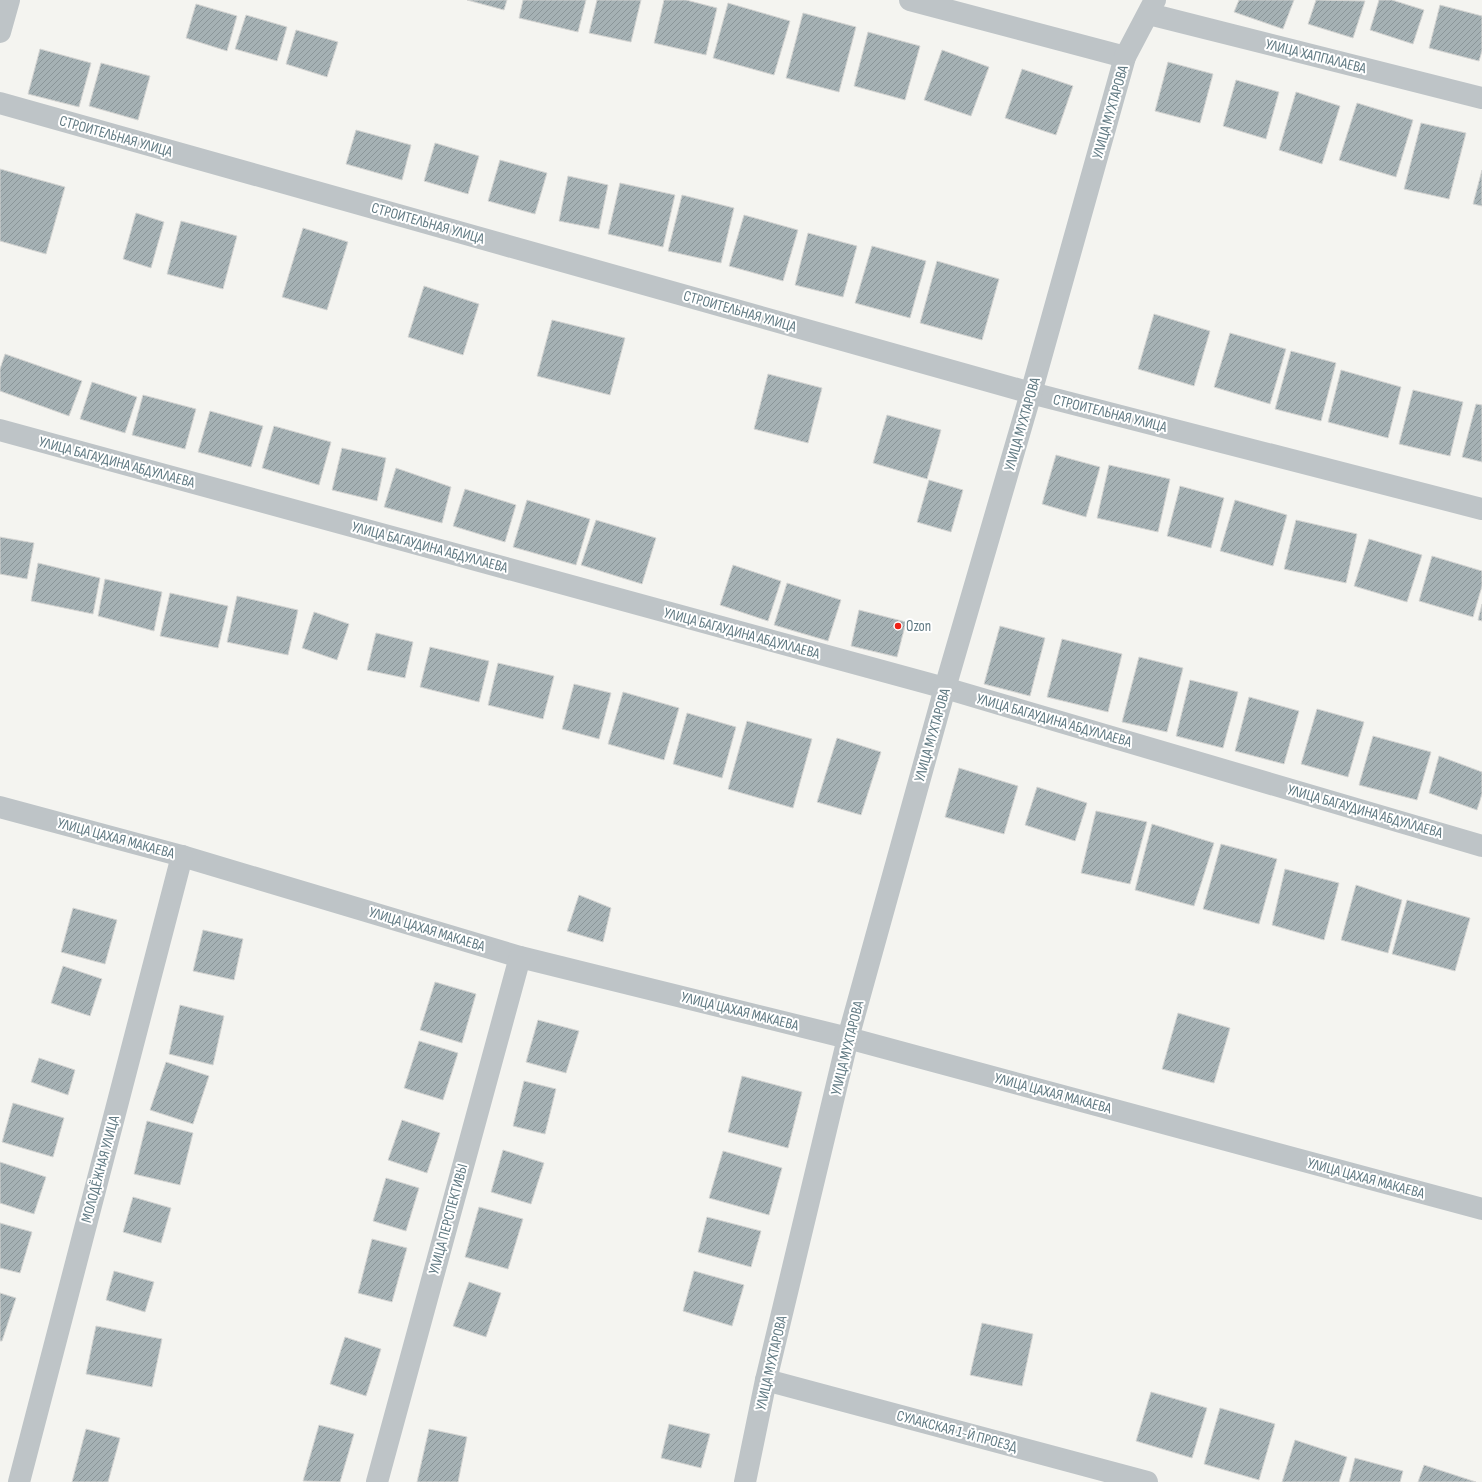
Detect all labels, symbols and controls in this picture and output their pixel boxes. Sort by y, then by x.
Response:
street label: УЛИЦА ХАППАЛАЕВА [1264,35,1369,78]
street label: УЛИЦА МУХТАРОВА [1088,63,1133,161]
street label: СТРОИТЕЛЬНАЯ УЛИЦА [57,111,175,162]
street label: СТРОИТЕЛЬНАЯ УЛИЦА [369,198,487,249]
street label: СТРОИТЕЛЬНАЯ УЛИЦА [681,286,799,337]
street label: УЛИЦА МУХТАРОВА [1000,375,1045,473]
street label: СТРОИТЕЛЬНАЯ УЛИЦА [1051,390,1169,437]
street label: УЛИЦА БАГАУДИНА АБДУЛЛАЕВА [37,433,197,493]
street label: УЛИЦА БАГАУДИНА АБДУЛЛАЕВА [350,518,510,578]
street label: УЛИЦА БАГАУДИНА АБДУЛЛАЕВА [662,604,822,664]
place label: Ozon [906,617,931,636]
marker: Ozon [893,621,903,631]
street label: УЛИЦА МУХТАРОВА [910,686,955,784]
street label: УЛИЦА БАГАУДИНА АБДУЛЛАЕВА [974,689,1134,752]
street label: УЛИЦА БАГАУДИНА АБДУЛЛАЕВА [1285,780,1445,843]
street label: УЛИЦА ЦАХАЯ МАКАЕВА [55,814,177,863]
street label: УЛИЦА ЦАХАЯ МАКАЕВА [366,903,488,956]
street label: УЛИЦА ЦАХАЯ МАКАЕВА [679,988,801,1035]
street label: УЛИЦА МУХТАРОВА [827,998,869,1097]
street label: УЛИЦА ЦАХАЯ МАКАЕВА [992,1069,1114,1118]
street label: МОЛОДЁЖНАЯ УЛИЦА [77,1113,124,1225]
street label: УЛИЦА ЦАХАЯ МАКАЕВА [1305,1154,1427,1203]
street label: УЛИЦА ПЕРСПЕКТИВЫ [425,1162,472,1277]
street label: УЛИЦА МУХТАРОВА [751,1313,792,1412]
street label: СУЛАКСКАЯ 1-Й ПРОЕЗД [894,1406,1020,1457]

